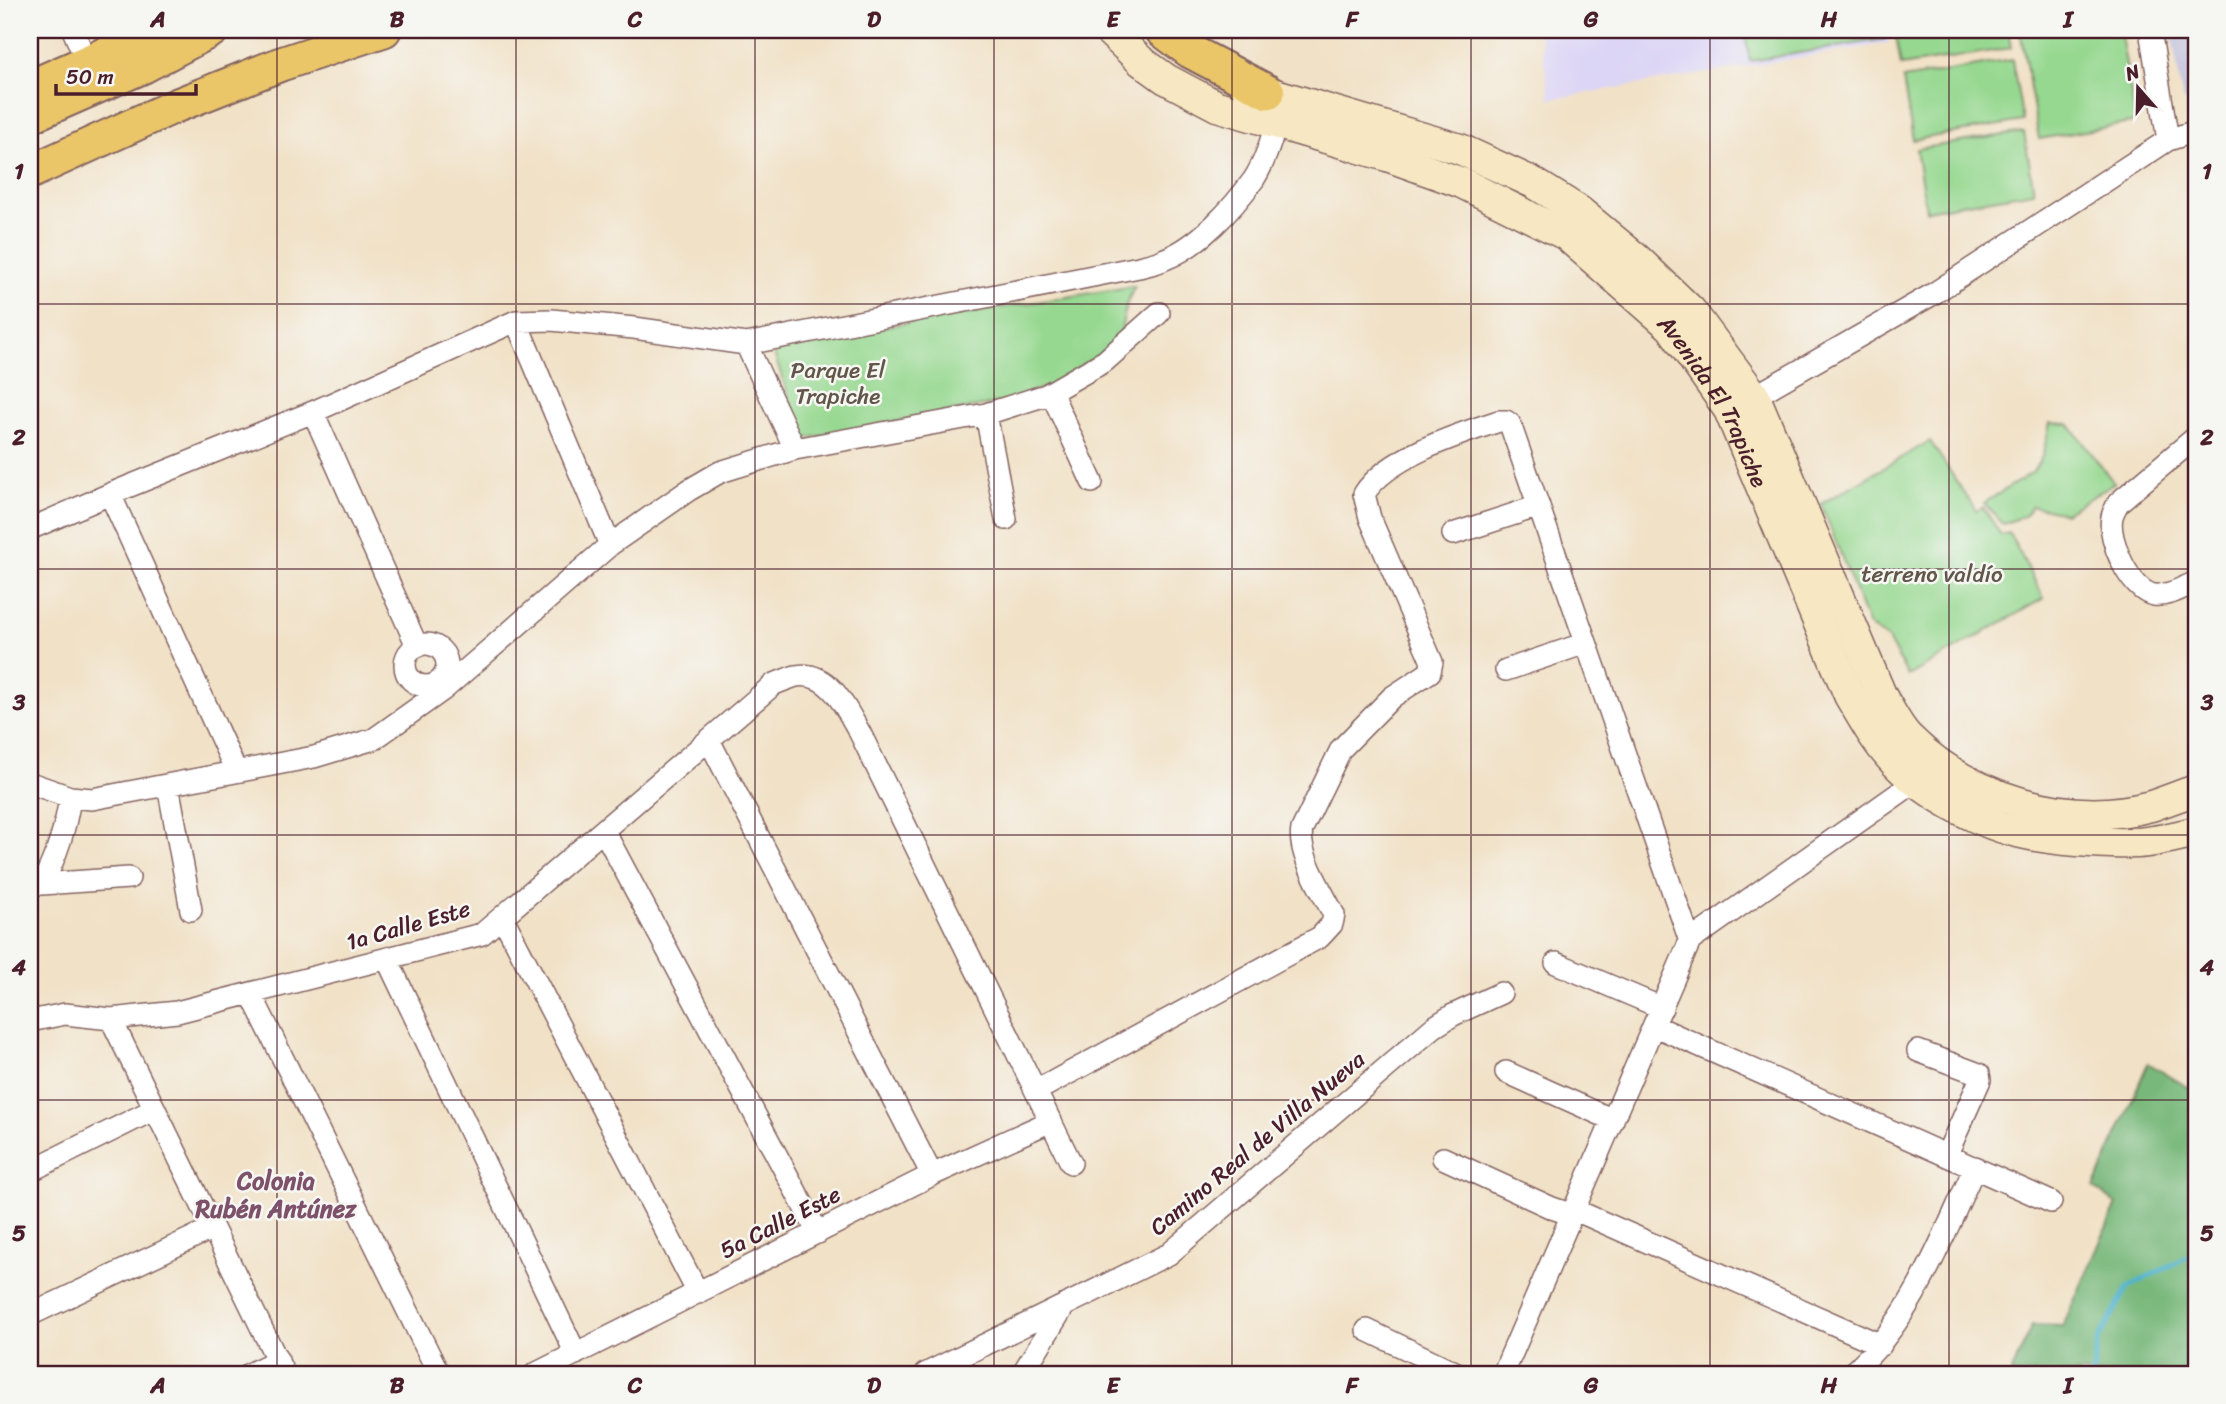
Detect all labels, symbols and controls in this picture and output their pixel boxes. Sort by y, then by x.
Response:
text: A [149,0,166,40]
text: B [390,0,405,40]
text: C [627,0,643,40]
text: D [867,0,882,40]
text: E [1107,0,1122,40]
text: F [1345,0,1360,40]
text: G [1583,0,1599,40]
text: H [1820,0,1838,40]
text: I [2062,0,2074,40]
scale bar [56,52,196,96]
north arrow [2104,52,2174,122]
text: N [2120,54,2145,91]
text: 50 m [66,58,114,96]
text: 1 [14,151,24,192]
text: 1 [2202,151,2212,192]
street label: Avenida El Trapiche [1647,303,1779,494]
park label: Parque El Trapiche [791,350,886,417]
text: 2 [11,417,26,458]
text: 2 [2199,417,2214,458]
park label: terreno valdío [1861,554,2003,595]
text: 3 [12,682,26,723]
text: 3 [2200,682,2214,723]
street label: 1a Calle Este [341,888,475,963]
text: 4 [11,947,27,988]
text: 4 [2199,947,2215,988]
street label: Camino Real de Villa Nueva [1140,1040,1375,1246]
district label: Colonia Rubén Antúnez [195,1160,357,1230]
street label: 5a Calle Este [712,1174,848,1271]
text: 5 [12,1213,26,1254]
text: 5 [2200,1213,2214,1254]
text: A [149,1365,166,1404]
text: B [390,1365,405,1404]
text: C [627,1365,643,1404]
text: D [867,1365,882,1404]
text: E [1107,1365,1122,1404]
text: F [1345,1365,1360,1404]
text: G [1583,1365,1599,1404]
text: H [1820,1365,1838,1404]
text: I [2062,1365,2074,1404]

